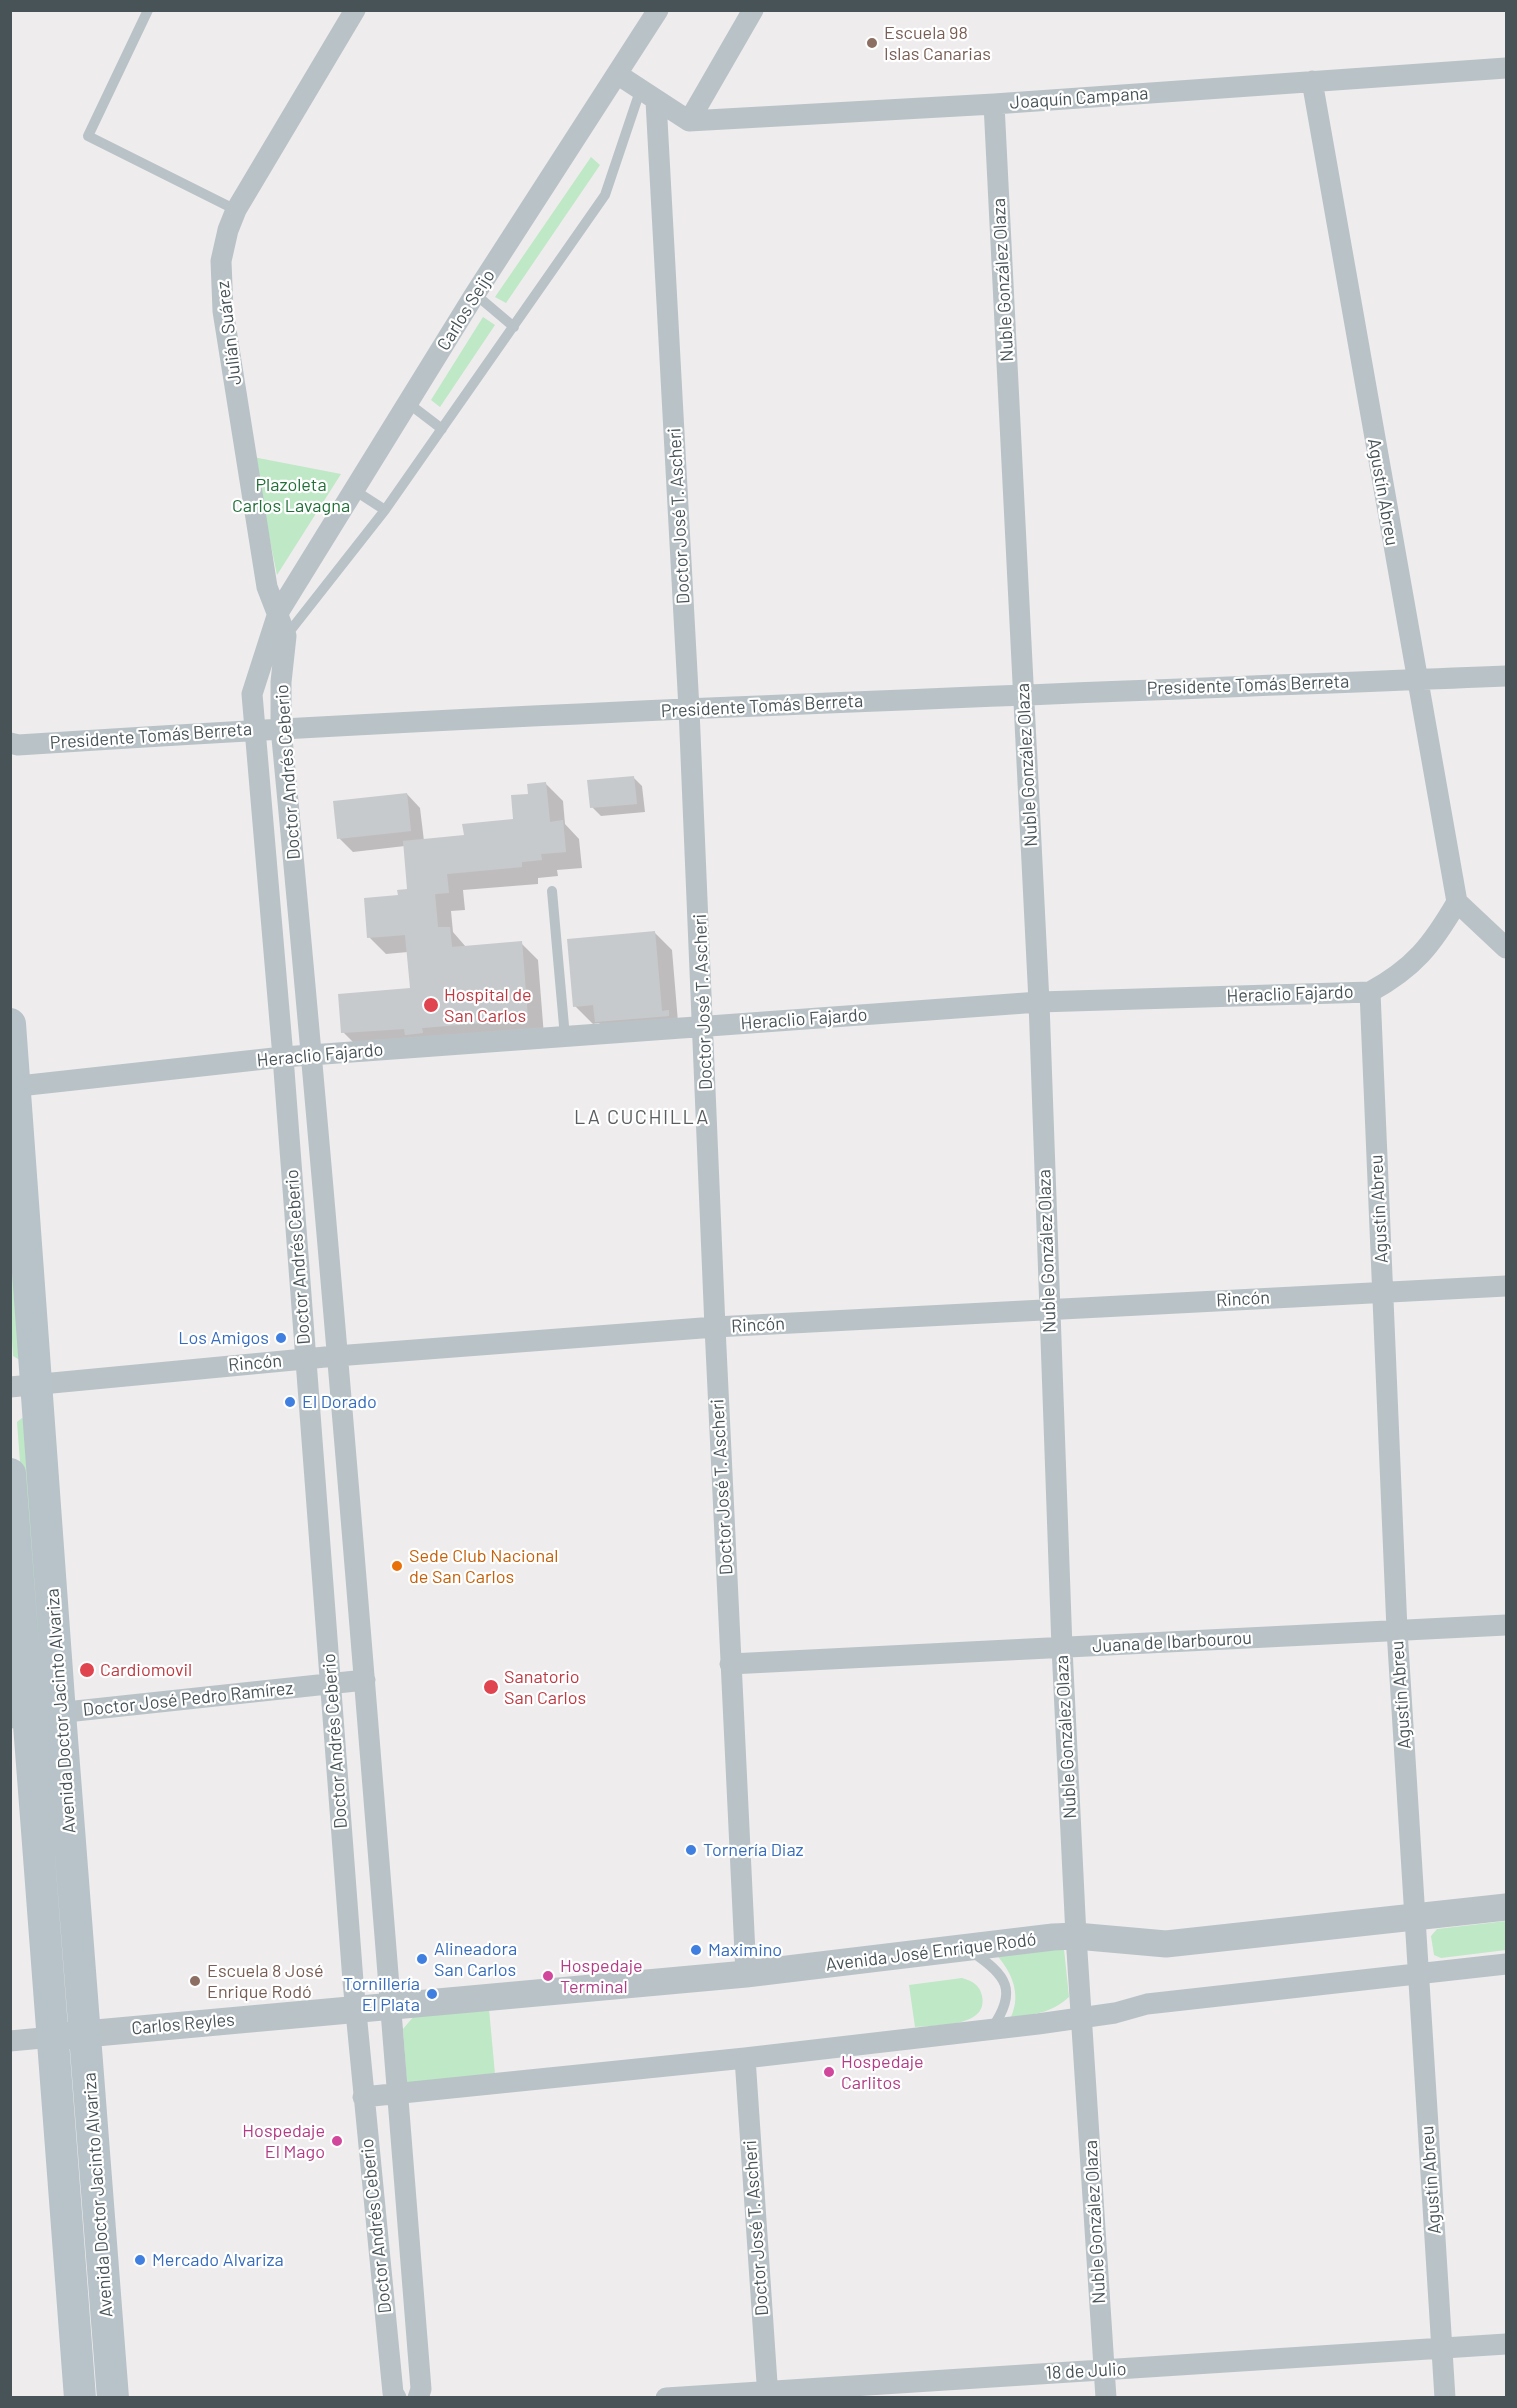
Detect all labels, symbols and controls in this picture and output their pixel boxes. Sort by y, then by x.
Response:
place label: Escuela 98 Islas Canarias [884,22,991,64]
marker: Escuela 98 Islas Canarias [865,36,879,50]
street label: Joaquín Campana [1009,82,1149,114]
street label: Nuble González Olaza [988,198,1018,362]
street label: Carlos Seijo [433,265,499,355]
street label: Julián Suárez [212,280,246,386]
street label: Doctor José T. Ascheri [664,427,694,605]
street label: Agustín Abreu [1363,437,1403,547]
park label: Plazoleta Carlos Lavagna [232,474,350,516]
street label: Presidente Tomás Berreta [1146,671,1350,699]
street label: Nuble González Olaza [1012,683,1042,847]
street label: Doctor Andrés Ceberio [271,684,305,860]
street label: Presidente Tomás Berreta [660,690,864,722]
street label: Presidente Tomás Berreta [49,718,253,754]
street label: Doctor José T. Ascheri [689,914,717,1090]
street label: Heraclio Fajardo [1226,981,1354,1007]
place label: Hospital de San Carlos [444,984,532,1026]
marker: Hospital de San Carlos [422,996,440,1014]
street label: Heraclio Fajardo [740,1004,868,1034]
street label: Heraclio Fajardo [256,1039,384,1071]
district label: LA CUCHILLA [574,1105,710,1129]
street label: Agustín Abreu [1365,1154,1393,1264]
street label: Doctor Andrés Ceberio [281,1169,315,1345]
street label: Nuble González Olaza [1033,1169,1061,1333]
street label: Rincón [1216,1287,1270,1311]
street label: Rincón [731,1313,785,1337]
place label: Los Amigos [178,1327,269,1349]
marker: Los Amigos [274,1331,288,1345]
street label: Rincón [227,1350,283,1376]
place label: El Dorado [302,1391,377,1413]
marker: El Dorado [283,1395,297,1409]
street label: Doctor José T. Ascheri [707,1398,737,1576]
place label: Sede Club Nacional de San Carlos [409,1545,558,1588]
marker: Sede Club Nacional de San Carlos [390,1559,404,1573]
street label: Avenida Doctor Jacinto Alvariza [42,1588,80,1834]
street label: Juana de Ibarbourou [1092,1627,1252,1657]
street label: Agustín Abreu [1386,1640,1416,1750]
street label: Doctor Andrés Ceberio [318,1653,352,1829]
street label: Nuble González Olaza [1051,1655,1081,1819]
place label: Cardiomovil [100,1659,192,1681]
marker: Cardiomovil [78,1661,96,1679]
place label: Sanatorio San Carlos [504,1666,586,1708]
street label: Doctor José Pedro Ramírez [82,1677,294,1721]
marker: Sanatorio San Carlos [482,1678,500,1696]
place label: Tornería Diaz [703,1839,804,1861]
marker: Tornería Diaz [684,1843,698,1857]
street label: Avenida José Enrique Rodó [824,1928,1038,1976]
place label: Alineadora San Carlos [434,1938,517,1980]
place label: Maximino [708,1939,782,1961]
marker: Maximino [689,1943,703,1957]
marker: Alineadora San Carlos [415,1952,429,1966]
place label: Hospedaje Terminal [560,1955,643,1998]
place label: Escuela 8 José Enrique Rodó [207,1960,324,2002]
marker: Hospedaje Terminal [541,1969,555,1983]
place label: Tornillería El Plata [343,1973,420,2016]
marker: Escuela 8 José Enrique Rodó [188,1974,202,1988]
marker: Tornillería El Plata [425,1987,439,2001]
street label: Carlos Reyles [130,2009,236,2039]
place label: Hospedaje Carlitos [841,2051,924,2094]
marker: Hospedaje Carlitos [822,2065,836,2079]
street label: Avenida Doctor Jacinto Alvariza [79,2072,117,2318]
place label: Hospedaje El Mago [242,2120,325,2162]
street label: Agustín Abreu [1416,2125,1446,2235]
marker: Hospedaje El Mago [330,2134,344,2148]
street label: Doctor Andrés Ceberio [356,2137,396,2315]
street label: Doctor José T. Ascheri [739,2139,773,2317]
street label: Nuble González Olaza [1080,2140,1110,2304]
place label: Mercado Alvariza [152,2249,284,2271]
marker: Mercado Alvariza [133,2253,147,2267]
street label: 18 de Julio [1045,2358,1127,2384]

